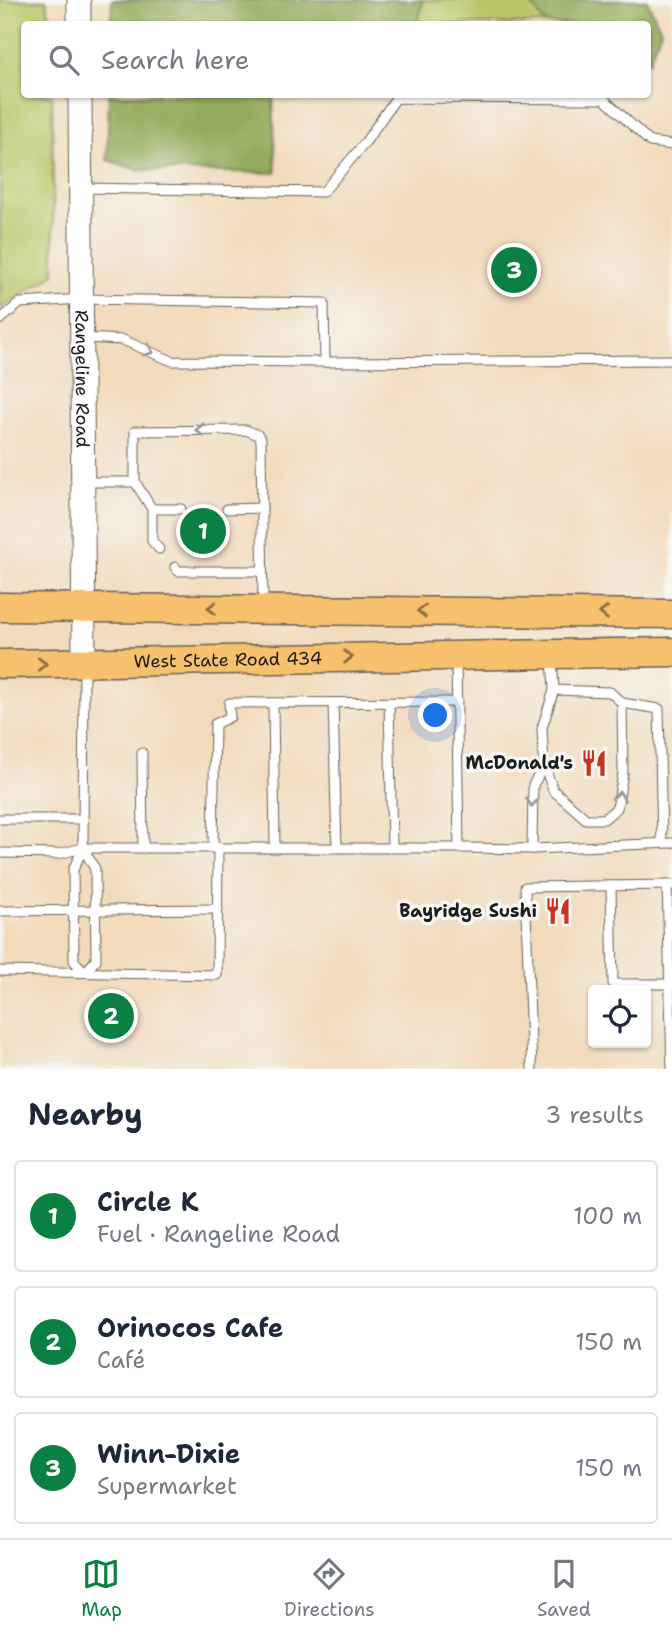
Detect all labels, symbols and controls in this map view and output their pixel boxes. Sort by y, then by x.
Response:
search box [21,21,651,98]
icon: search [45,41,83,79]
text: Search here [101,42,250,77]
pin: 3 [491,244,537,296]
street label: Rangeline Road [70,310,94,448]
one-way arrow [141,343,154,357]
one-way arrow [194,422,204,438]
pin: 1 [180,505,226,557]
one-way arrow [207,600,217,616]
one-way arrow [416,603,427,619]
one-way arrow [598,605,609,621]
street label: West State Road 434 [134,646,322,674]
one-way arrow [343,649,354,665]
one-way arrow [37,656,48,671]
your location [418,698,452,732]
restaurant icon: McDonald's [579,748,609,778]
place label: McDonald's [466,751,573,775]
one-way arrow [611,790,626,802]
one-way arrow [525,797,540,808]
restaurant icon: Bayridge Sushi [543,896,573,926]
place label: Bayridge Sushi [399,899,537,923]
map controls [588,985,651,1048]
button: locate [588,985,651,1048]
pin: 2 [88,990,134,1042]
text: Nearby [28,1094,143,1135]
text: 3 results [545,1100,644,1130]
text: Circle K [97,1184,198,1219]
text: 1 [48,1201,58,1231]
text: 100 m [573,1201,642,1231]
text: Fuel · Rangeline Road [97,1219,340,1249]
text: Orinocos Cafe [97,1310,283,1345]
text: 2 [45,1327,61,1357]
text: 150 m [575,1327,642,1357]
text: Café [97,1345,145,1375]
text: Winn-Dixie [97,1436,240,1471]
text: 3 [45,1453,61,1483]
text: 150 m [575,1453,642,1483]
text: Supermarket [97,1471,237,1501]
tab: Map [81,1555,122,1622]
tab: Directions [284,1555,375,1622]
tab: Saved [537,1555,591,1622]

